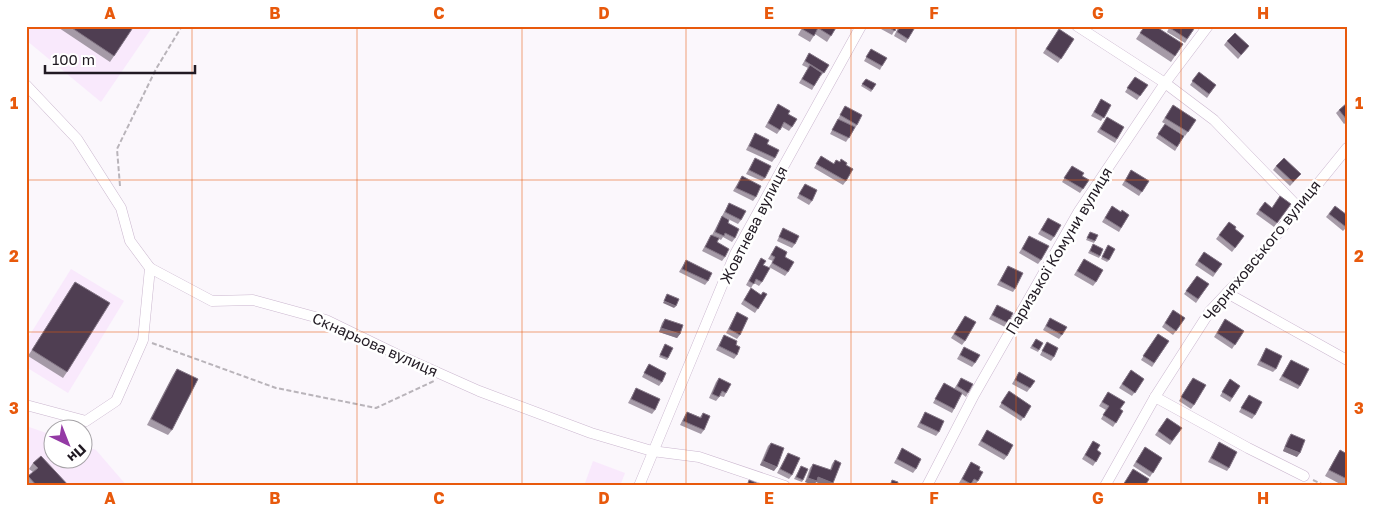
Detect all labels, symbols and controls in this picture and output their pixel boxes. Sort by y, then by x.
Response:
text: A [104,3,116,23]
text: B [269,3,281,23]
text: C [433,3,445,23]
text: D [598,3,610,23]
text: E [764,3,774,23]
text: F [929,3,939,23]
text: G [1092,3,1104,23]
text: H [1257,3,1269,23]
scale bar [45,42,195,74]
text: 100 m [52,50,95,68]
text: 1 [10,93,18,113]
text: 1 [1355,93,1363,113]
street label: Жовтнева вулиця [716,163,791,286]
street label: Паризької Комуни вулиця [1001,164,1115,337]
street label: Черняховського вулиця [1199,176,1324,324]
text: 2 [9,246,19,266]
text: 2 [1354,246,1364,266]
street label: Скнарьова вулиця [310,308,441,380]
text: 3 [9,398,19,418]
text: 3 [1354,398,1364,418]
north arrow [42,420,92,470]
text: Пн [64,441,90,467]
text: A [104,488,116,508]
text: B [269,488,281,508]
text: C [433,488,445,508]
text: D [598,488,610,508]
text: E [764,488,774,508]
text: F [929,488,939,508]
text: G [1092,488,1104,508]
text: H [1257,488,1269,508]

